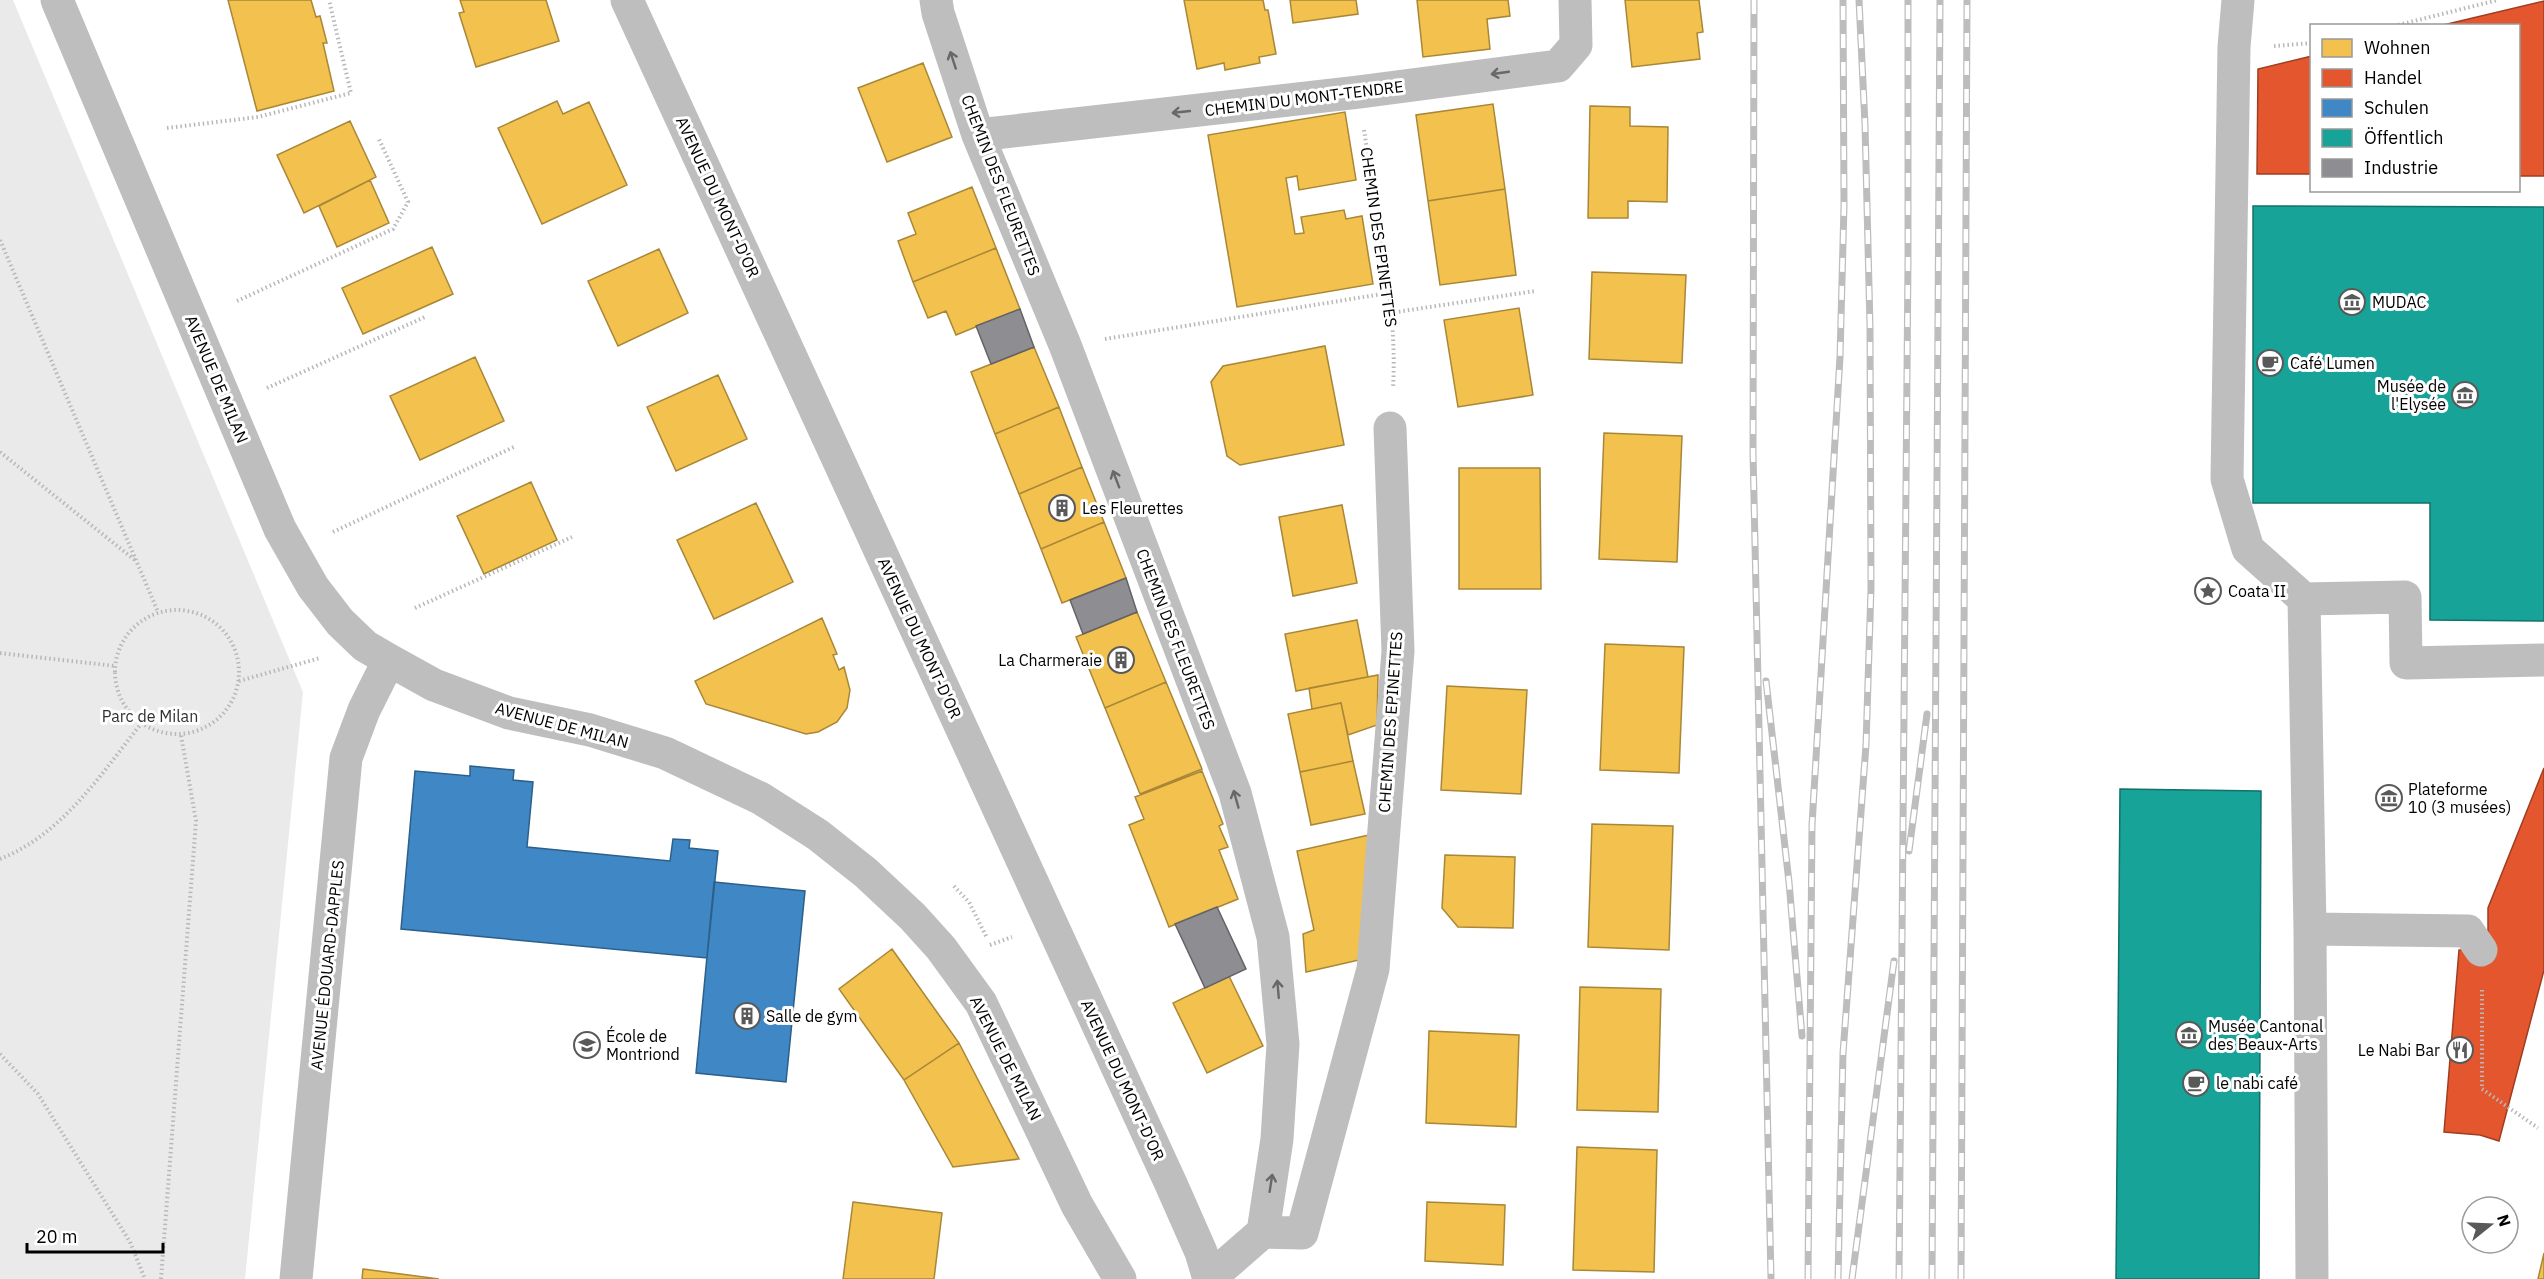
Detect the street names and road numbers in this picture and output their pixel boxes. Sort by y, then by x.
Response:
street label: CHEMIN DU MONT-TENDRE [1203,76,1405,120]
street label: CHEMIN DES FLEURETTES [957,92,1045,278]
street label: AVENUE DU MONT-D'OR [672,113,764,281]
street label: CHEMIN DES EPINETTES [1356,146,1402,328]
street label: AVENUE DE MILAN [181,312,253,446]
street label: CHEMIN DES FLEURETTES [1132,546,1220,732]
street label: AVENUE DU MONT-D'OR [874,554,966,722]
street label: CHEMIN DES EPINETTES [1374,631,1406,813]
street label: AVENUE DE MILAN [493,698,631,752]
street label: AVENUE ÉDOUARD-DAPPLES [305,859,348,1071]
street label: AVENUE DE MILAN [966,992,1046,1124]
street label: AVENUE DU MONT-D'OR [1077,996,1169,1164]

